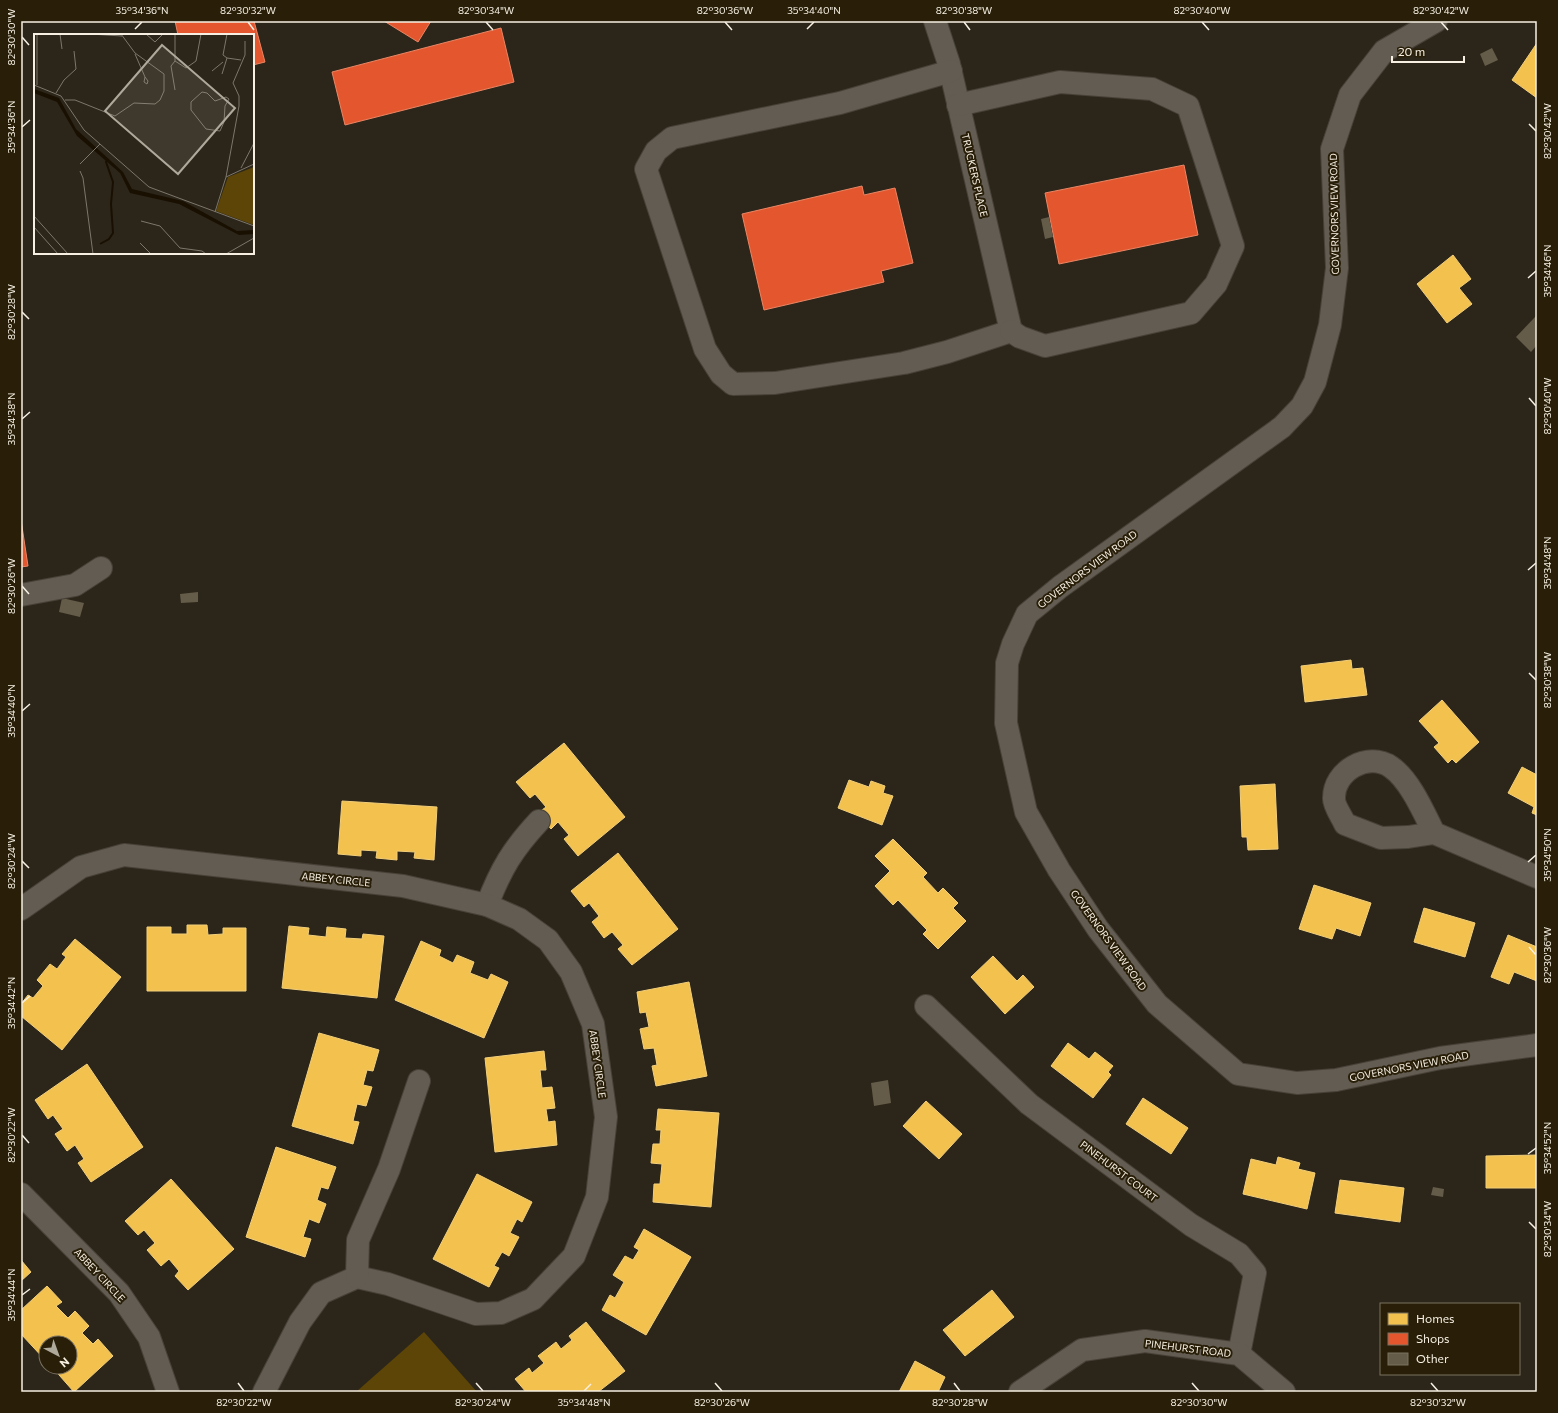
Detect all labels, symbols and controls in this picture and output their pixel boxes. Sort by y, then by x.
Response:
text: 35°34'36"N [116,4,168,16]
text: 82°30'32"W [220,4,276,16]
text: 82°30'34"W [458,4,514,16]
text: 82°30'36"W [697,4,753,16]
text: 35°34'40"N [787,4,841,16]
text: 82°30'38"W [936,4,992,16]
text: 82°30'40"W [1173,4,1231,16]
text: 82°30'42"W [1413,4,1469,16]
text: 82°30'30"W [5,9,17,65]
inset map [34,34,254,254]
scale bar [1392,38,1464,64]
text: 20 m [1398,44,1425,58]
text: 35°34'36"N [5,101,17,153]
text: 82°30'42"W [1541,103,1553,159]
street label: TRUCKERS PLACE [960,132,990,218]
street label: GOVERNORS VIEW ROAD [1327,153,1341,275]
text: 35°34'46"N [1541,244,1553,298]
text: 82°30'28"W [5,284,17,340]
text: 82°30'40"W [1541,377,1553,435]
text: 35°34'38"N [5,393,17,445]
street label: GOVERNORS VIEW ROAD [1035,528,1139,610]
text: 35°34'48"N [1541,536,1553,590]
text: 82°30'26"W [5,558,17,614]
text: 82°30'38"W [1541,652,1553,708]
text: 35°34'40"N [5,684,17,738]
text: 35°34'50"N [1541,828,1553,882]
text: 82°30'24"W [5,833,17,889]
street label: ABBEY CIRCLE [301,869,371,889]
street label: GOVERNORS VIEW ROAD [1068,887,1150,993]
text: 82°30'36"W [1541,927,1553,983]
text: 35°34'42"N [5,977,17,1029]
street label: ABBEY CIRCLE [587,1029,609,1099]
street label: GOVERNORS VIEW ROAD [1348,1049,1470,1083]
text: 82°30'22"W [5,1107,17,1163]
text: 35°34'52"N [1541,1122,1553,1174]
street label: PINEHURST COURT [1078,1138,1160,1204]
text: 82°30'34"W [1541,1201,1553,1257]
street label: ABBEY CIRCLE [72,1246,128,1304]
text: 35°34'44"N [5,1268,17,1322]
legend [1380,1303,1520,1375]
text: Homes [1416,1311,1454,1325]
text: Shops [1416,1331,1450,1345]
north arrow [38,1335,78,1375]
street label: PINEHURST ROAD [1144,1337,1232,1359]
text: Other [1416,1351,1449,1365]
text: N [58,1355,72,1371]
text: 82°30'22"W [216,1396,272,1408]
text: 82°30'24"W [455,1396,511,1408]
text: 35°34'48"N [557,1396,611,1408]
text: 82°30'26"W [694,1396,750,1408]
text: 82°30'28"W [932,1396,988,1408]
text: 82°30'30"W [1171,1396,1227,1408]
text: 82°30'32"W [1410,1396,1466,1408]

